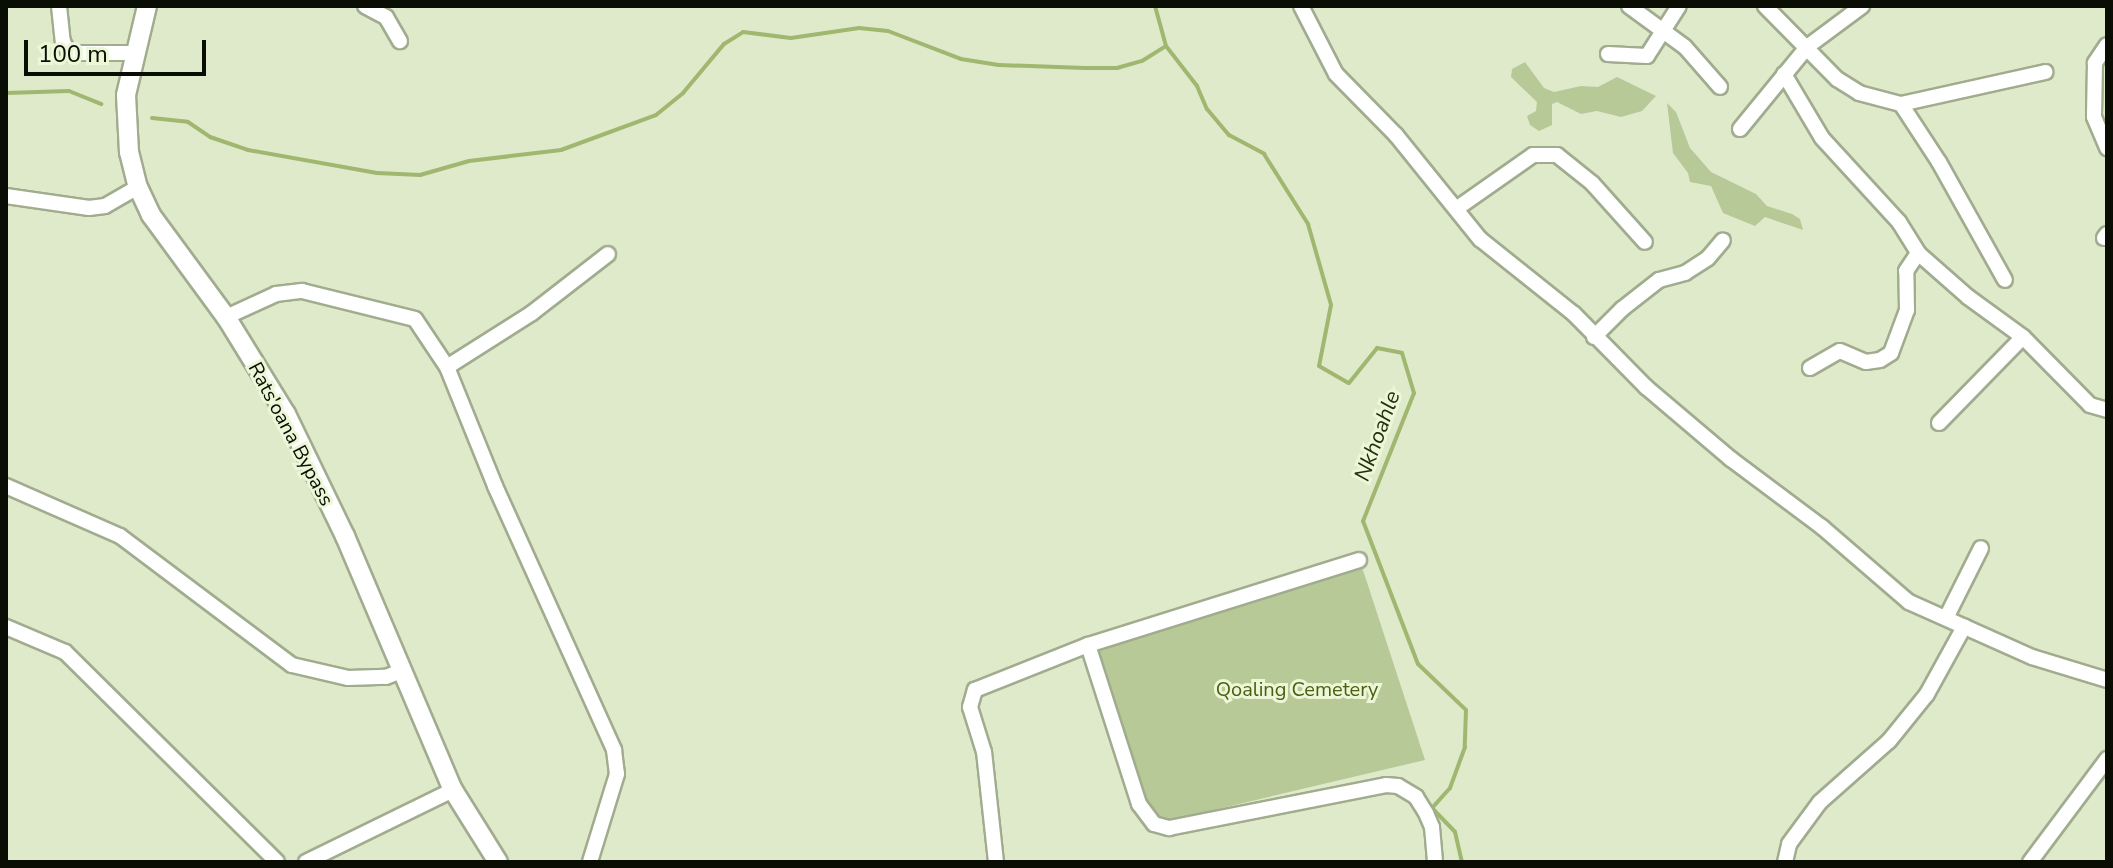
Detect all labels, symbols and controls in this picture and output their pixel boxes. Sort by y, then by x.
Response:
scale bar [28,24,210,74]
text: 100 m [38,38,108,70]
street label: Rats'oana Bypass [243,358,339,510]
water label: Nkhoahle [1349,387,1407,485]
park label: Qoaling Cemetery [1216,677,1378,701]

